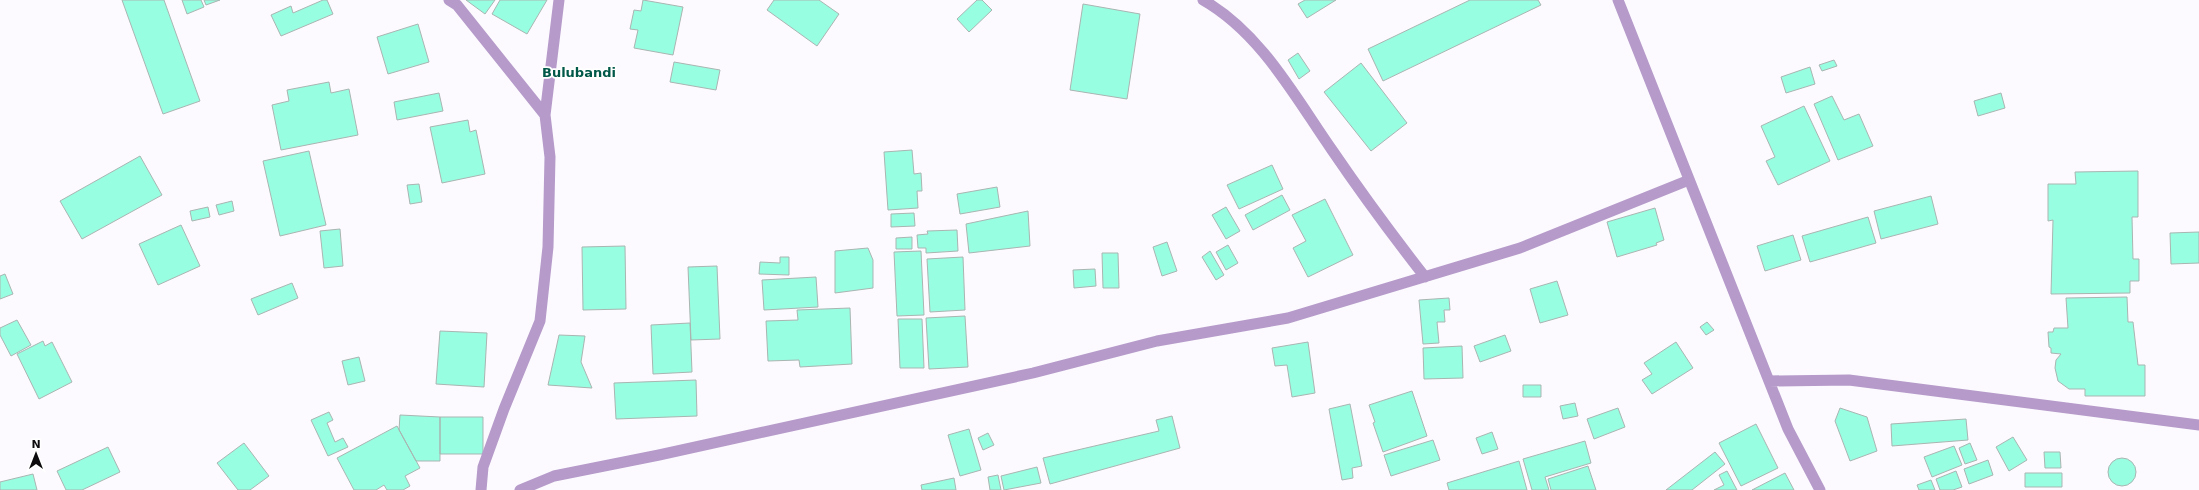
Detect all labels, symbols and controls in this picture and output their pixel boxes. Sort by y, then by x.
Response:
district label: Bulubandi [542,65,616,80]
north arrow [16,434,56,474]
text: N [31,438,41,451]

